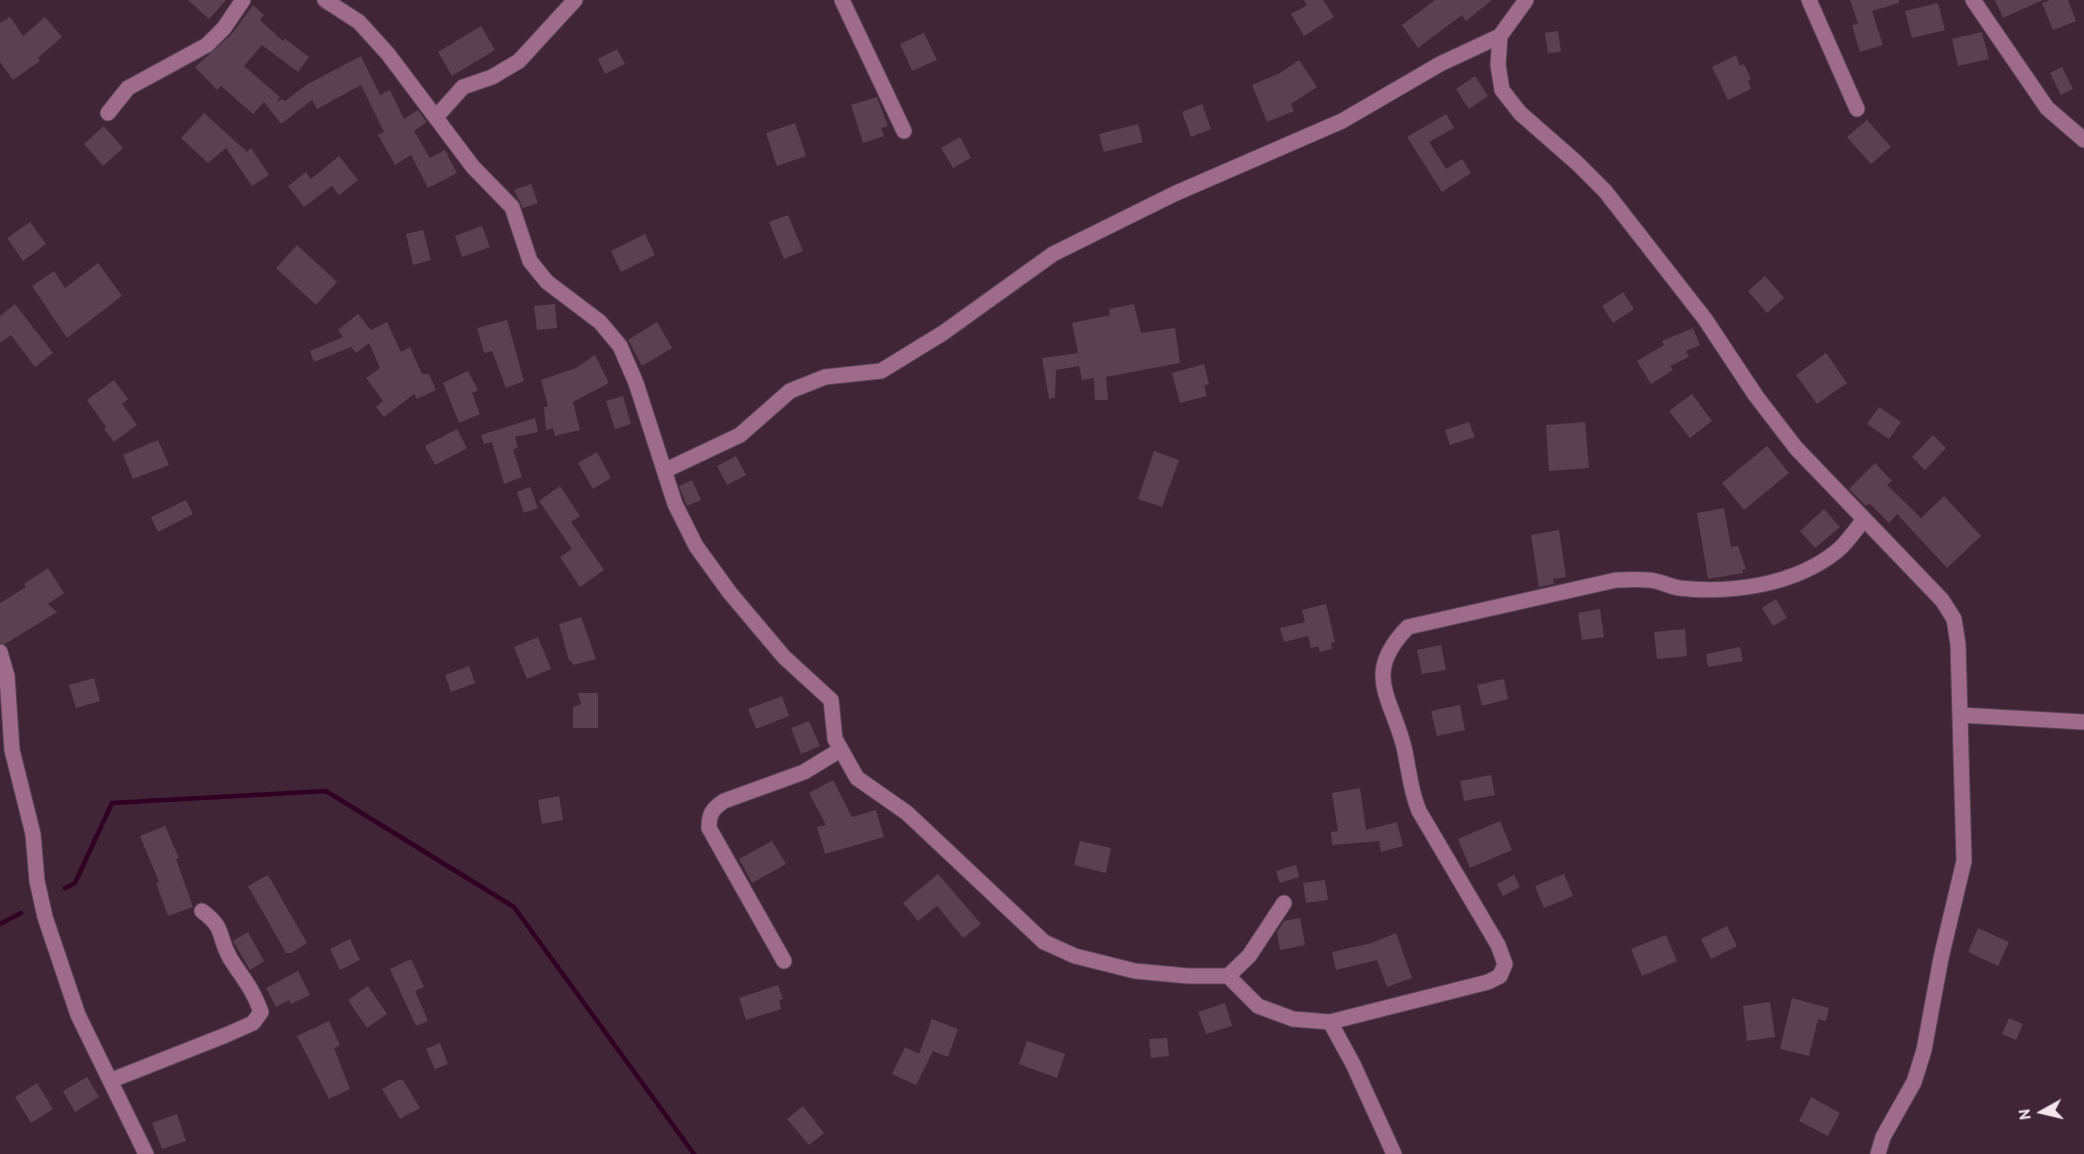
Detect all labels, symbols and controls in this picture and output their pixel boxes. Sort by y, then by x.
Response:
north arrow [2012,1082,2072,1142]
text: N [2014,1108,2035,1121]

